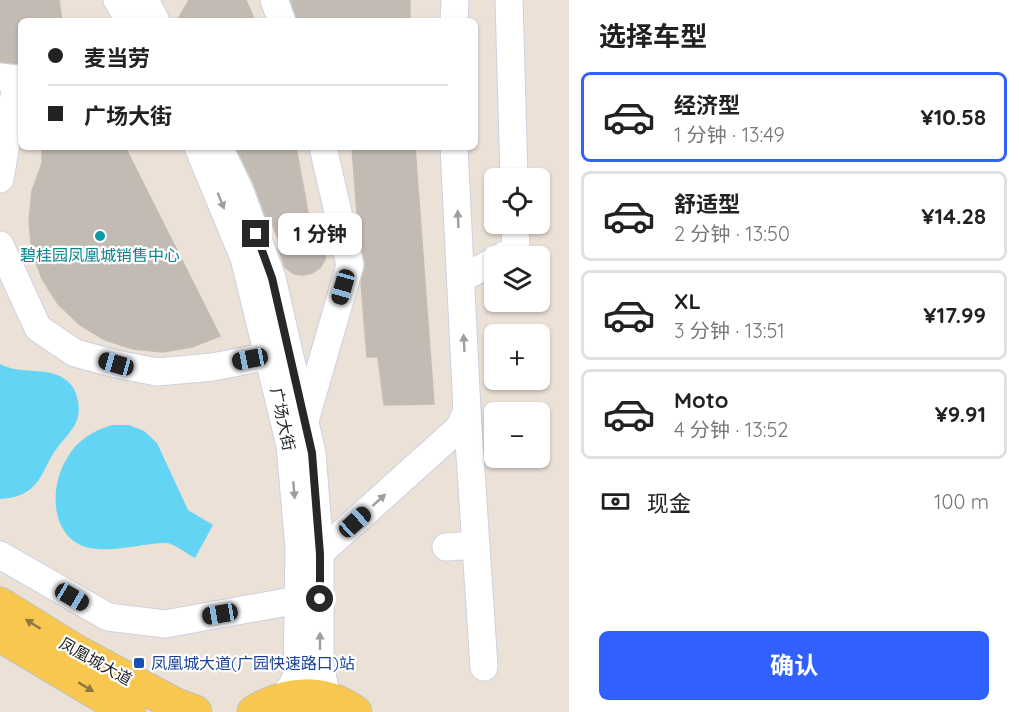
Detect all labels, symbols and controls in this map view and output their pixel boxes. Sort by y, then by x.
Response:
text: 选择车型 [599,19,707,53]
text: 麦当劳 [84,44,150,72]
icon: car [602,90,656,144]
text: 经济型 [674,91,740,119]
text: 广场大街 [84,102,172,130]
text: ¥10.58 [921,103,986,131]
text: 1 分钟 · 13:49 [674,122,785,147]
map controls [484,168,550,468]
button: locate [484,168,550,234]
icon: car [602,189,656,243]
text: 舒适型 [674,190,740,218]
one-way arrow [216,192,226,210]
text: ¥14.28 [921,202,986,230]
one-way arrow [454,210,463,229]
callout: 1 分钟 [277,213,361,255]
route end [242,220,269,247]
text: 1 分钟 [293,221,347,246]
text: 2 分钟 · 13:50 [674,221,790,246]
marker: 碧桂园凤凰城销售中心 [93,229,107,243]
place label: 碧桂园凤凰城销售中心 [20,245,180,265]
button: layers [484,246,550,312]
car [329,267,357,307]
text: XL [674,287,701,315]
icon: car [602,288,656,342]
text: ¥17.99 [923,301,986,329]
text: 3 分钟 · 13:51 [674,318,785,343]
button: + [484,324,550,390]
one-way arrow [460,333,469,352]
car [231,347,269,371]
car [96,350,136,378]
street label: 广场大街 [267,386,299,452]
text: Moto [674,386,728,414]
icon: car [602,387,656,441]
text: ¥9.91 [935,400,986,428]
button: − [484,402,550,468]
text: 4 分钟 · 13:52 [674,417,788,442]
one-way arrow [289,481,299,500]
icon: cash [599,485,632,518]
text: 现金 [647,489,691,517]
text: 100 m [934,489,989,514]
one-way arrow [372,493,387,507]
car [336,503,374,541]
car [52,580,92,614]
route start [306,585,333,612]
car [201,602,239,626]
one-way arrow [25,619,41,630]
one-way arrow [315,631,325,650]
button: 确认 [599,631,989,700]
street label: 凤凰城大道 [56,633,136,689]
place label: 凤凰城大道(广园快速路口)站 [151,653,355,673]
marker: 凤凰城大道(广园快速路口)站 [132,656,146,670]
one-way arrow [78,681,94,692]

